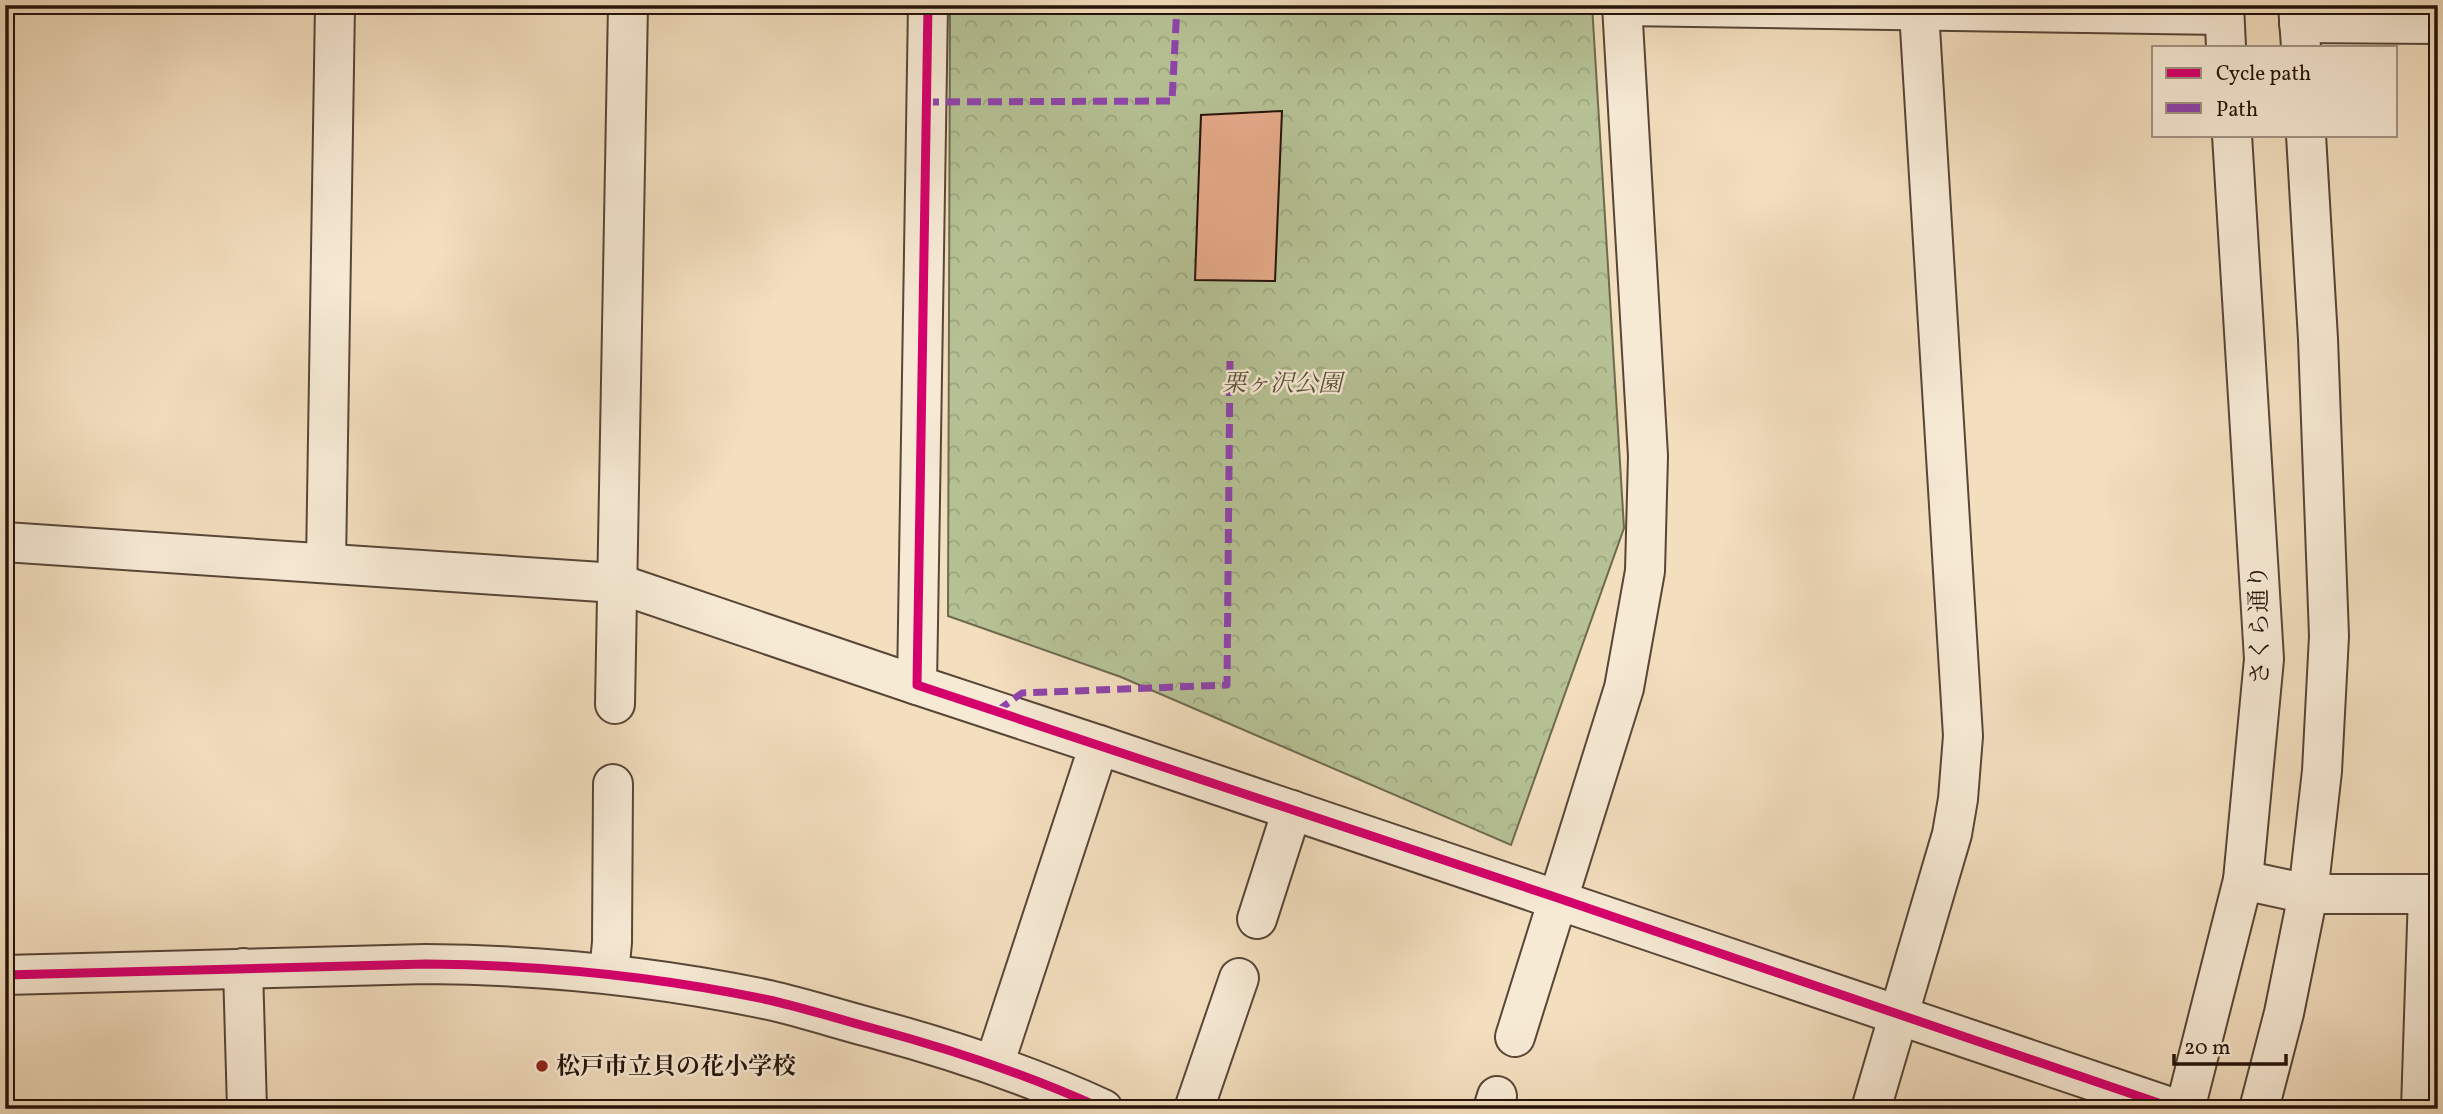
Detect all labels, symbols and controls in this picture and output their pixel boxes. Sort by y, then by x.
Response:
legend [2152,46,2398,136]
text: Cycle path [2216,60,2311,89]
text: Path [2216,96,2258,125]
park label: 栗ヶ沢公園 [1222,368,1346,402]
street label: さくら通り [2243,565,2279,685]
scale bar [2174,1023,2286,1067]
text: 20 m [2184,1034,2230,1063]
place label: 松戸市立貝の花小学校 [556,1051,796,1085]
marker: 松戸市立貝の花小学校 [534,1058,550,1074]

